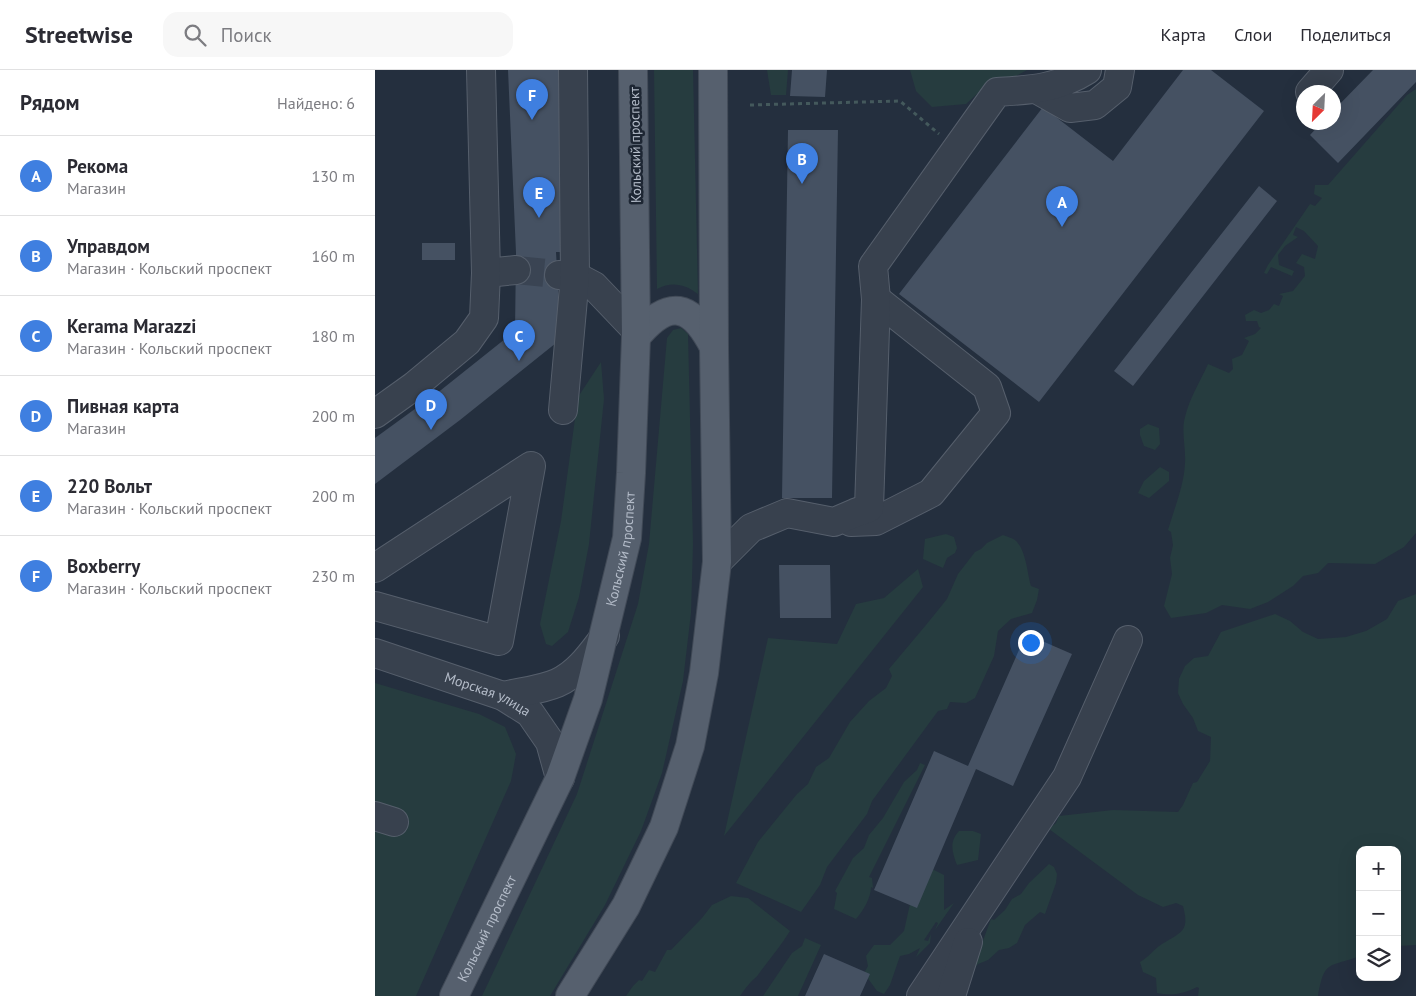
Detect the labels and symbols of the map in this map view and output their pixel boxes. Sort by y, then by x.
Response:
pin: F [516,79,548,120]
north arrow [1296,85,1341,130]
street label: Кольский проспект [625,86,645,203]
pin: B [786,143,818,184]
pin: E [523,177,555,218]
pin: A [1046,186,1078,227]
pin: C [503,320,535,361]
pin: D [415,389,447,430]
street label: Кольский проспект [602,491,639,608]
your location [1018,630,1044,656]
street label: Морская улица [442,668,534,720]
street label: Кольский проспект [453,872,521,985]

